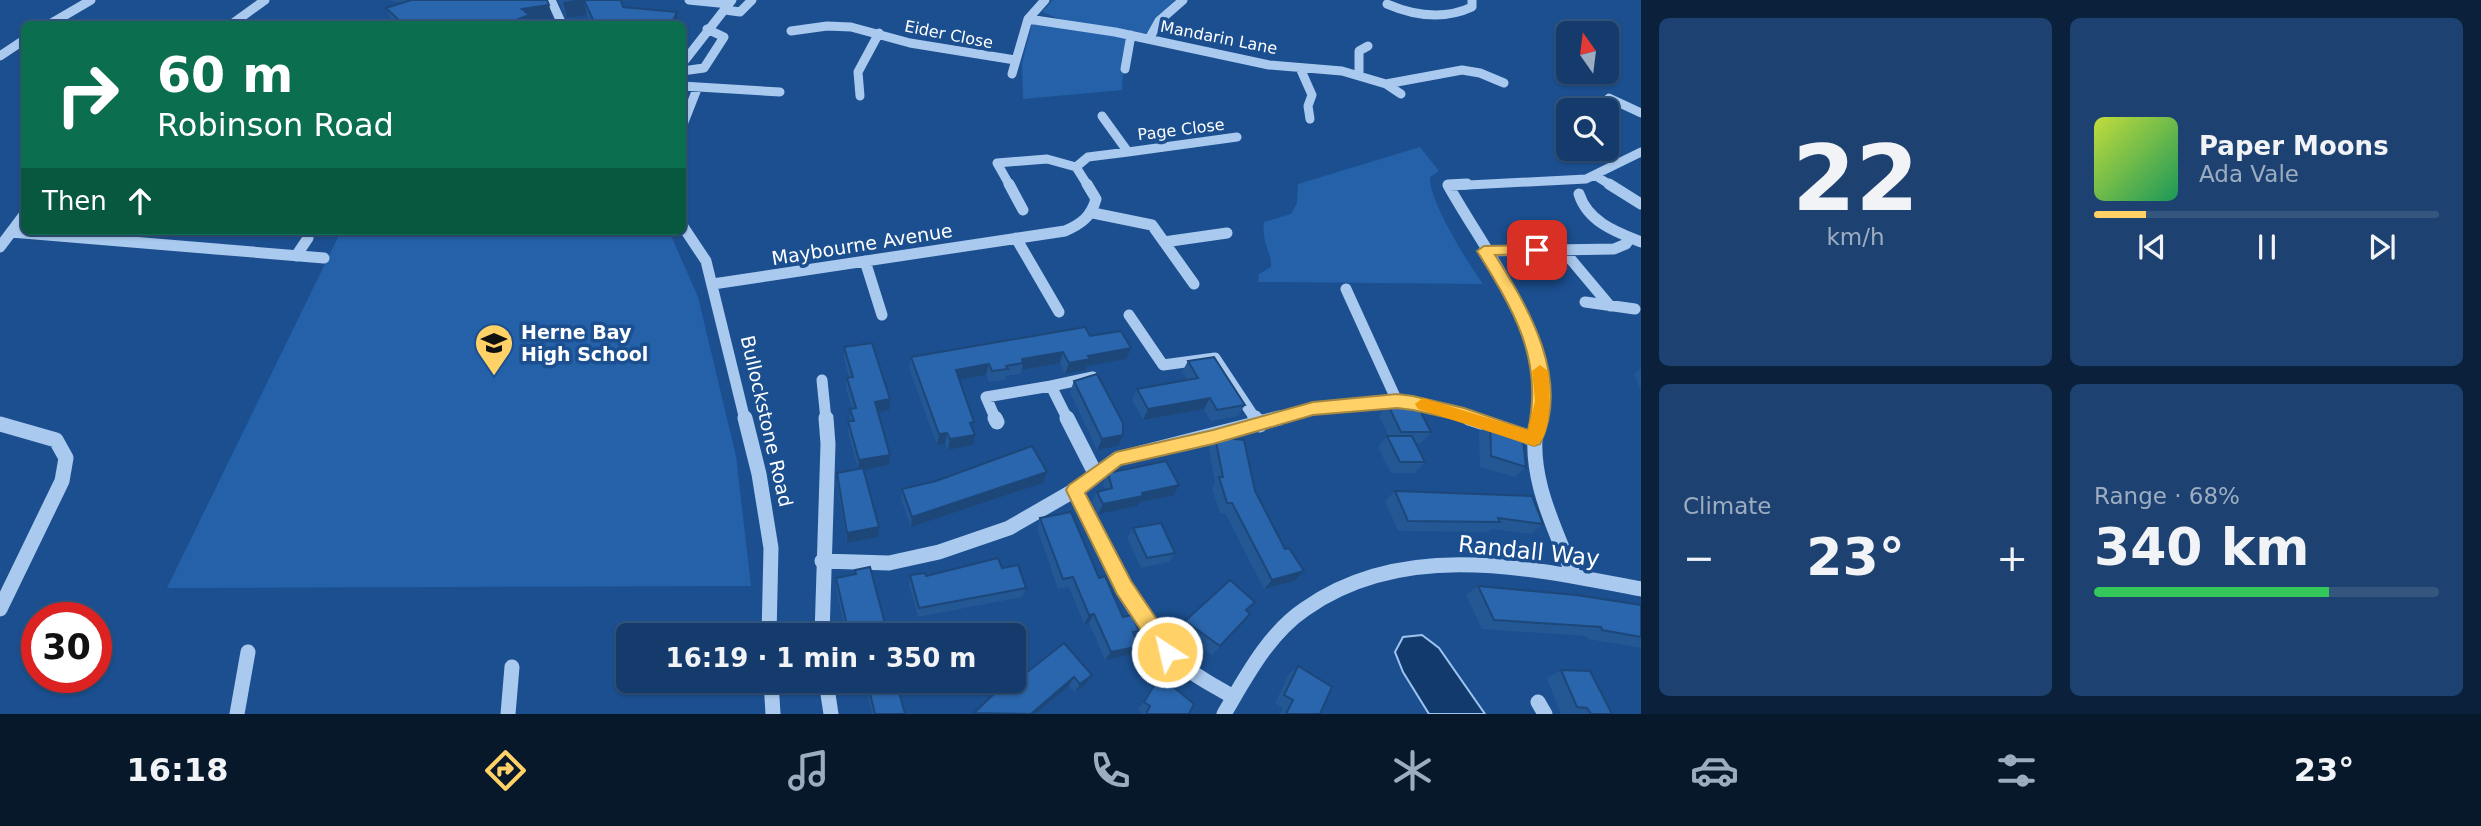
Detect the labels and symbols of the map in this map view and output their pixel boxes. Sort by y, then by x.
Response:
street label: Eider Close [903,17,995,52]
street label: Mandarin Lane [1159,17,1279,58]
north arrow [1556,21,1619,84]
street label: Page Close [1137,115,1226,144]
street label: Maybourne Avenue [770,219,954,269]
pin [1507,220,1567,280]
place label: Herne Bay High School [521,321,648,365]
school or university icon: Herne Bay High School [473,322,515,377]
street label: Bullockstone Road [737,333,797,509]
street label: Randall Way [1457,531,1601,571]
speed limit sign: 30 [21,602,112,693]
position arrow [1130,615,1204,689]

